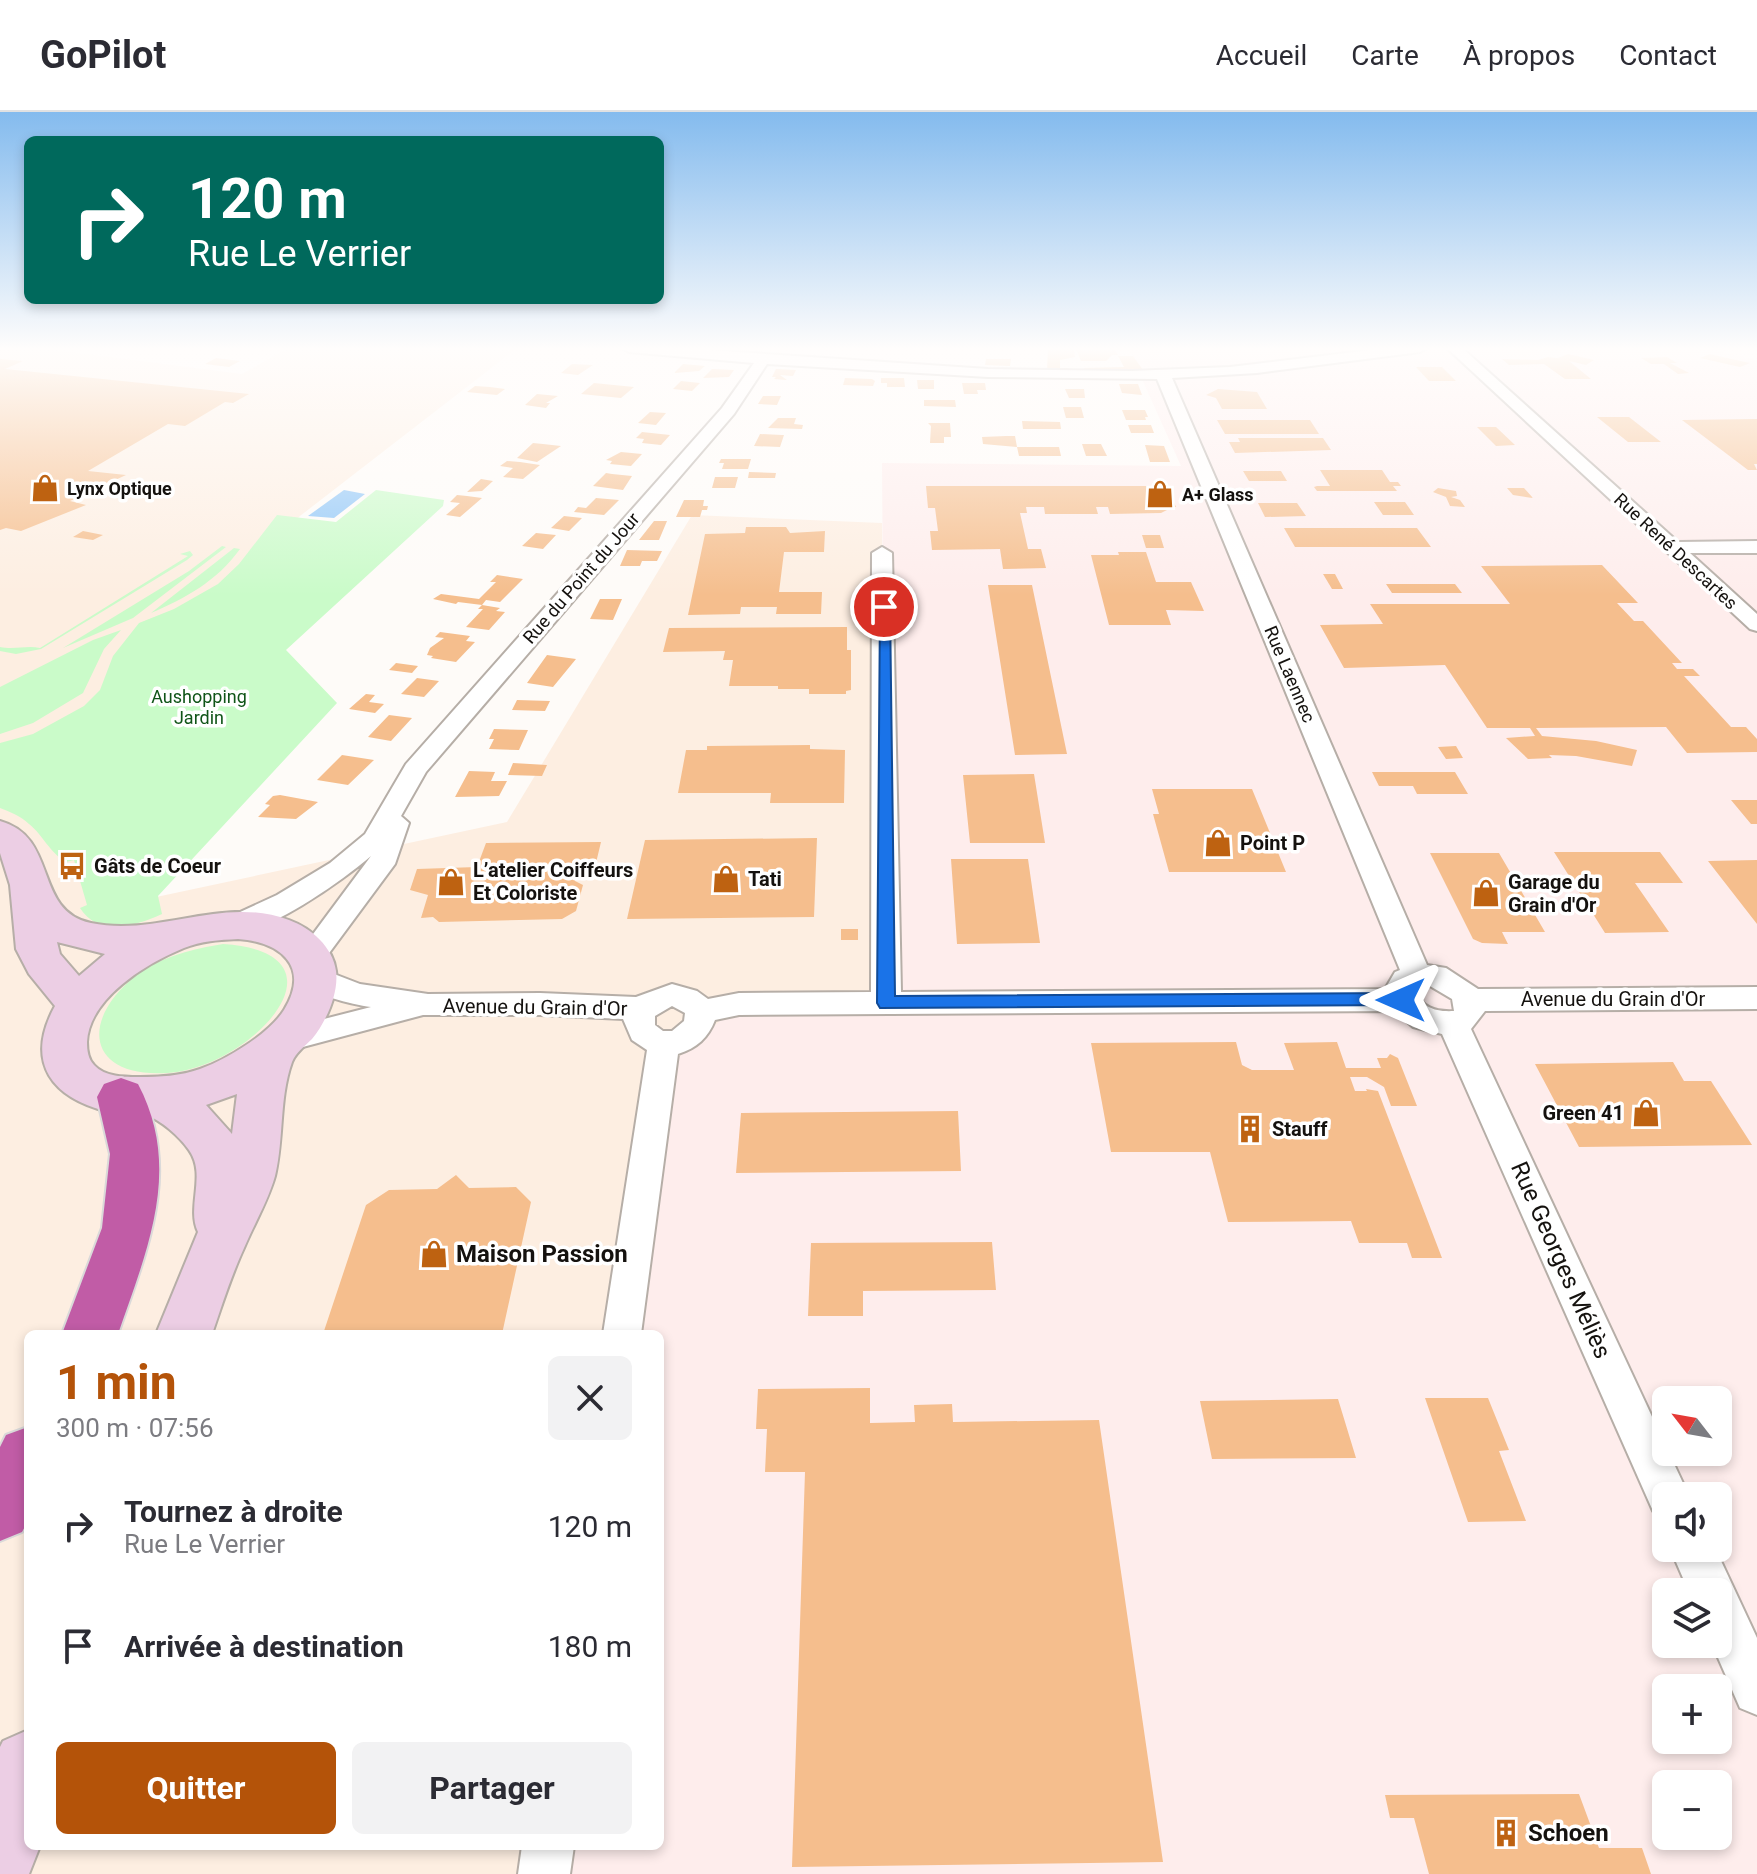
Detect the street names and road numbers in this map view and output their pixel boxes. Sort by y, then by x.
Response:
street label: Rue René Descartes [1610,489,1742,613]
street label: Rue du Point du Jour [518,508,644,648]
street label: Rue Laennec [1260,623,1320,725]
street label: Avenue du Grain d'Or [1521,987,1706,1011]
street label: Avenue du Grain d'Or [442,993,628,1021]
street label: Rue Georges Méliès [1505,1157,1617,1363]

